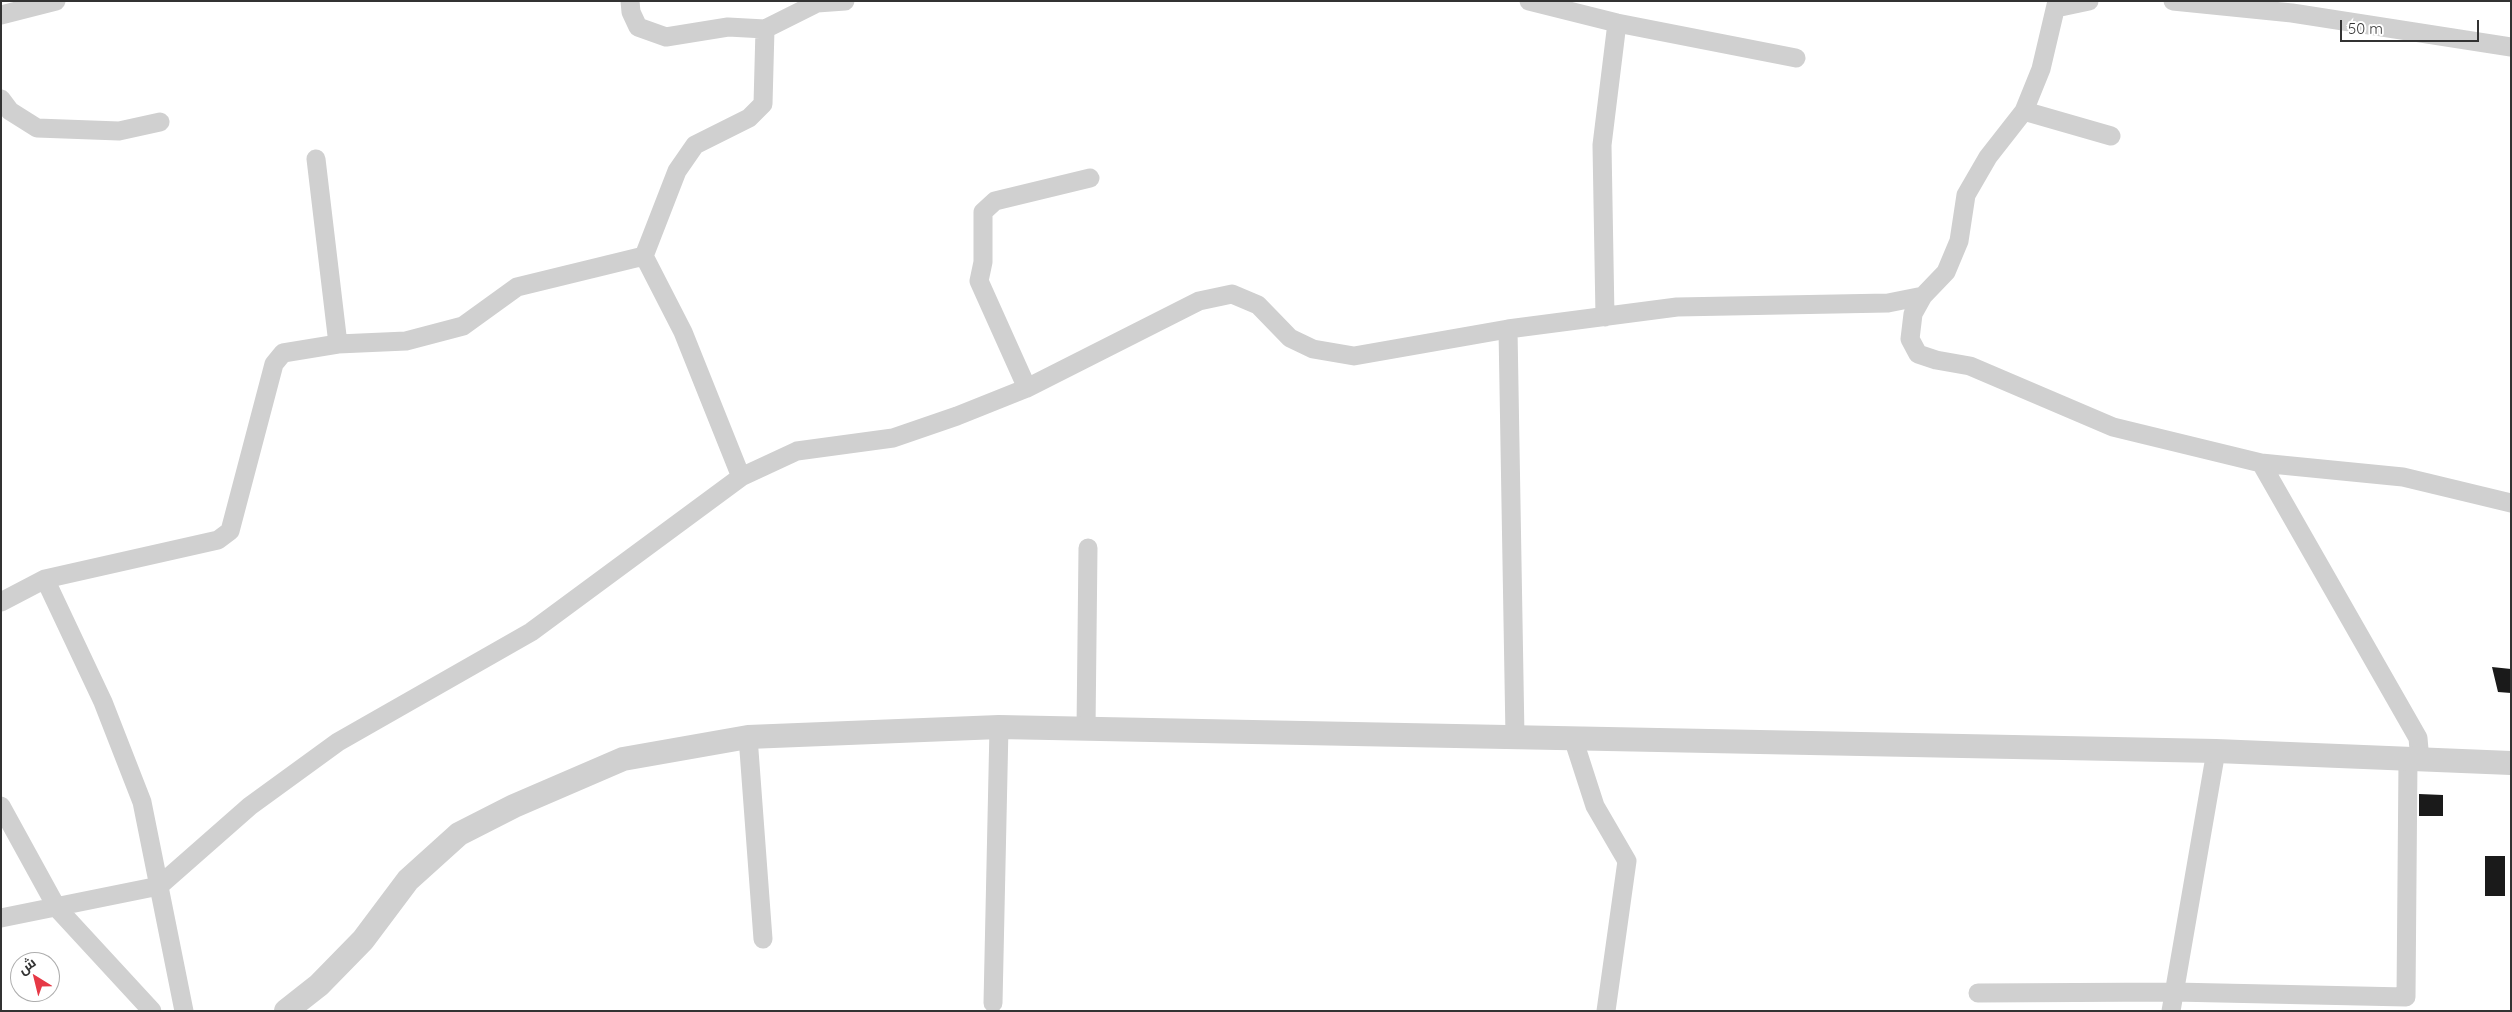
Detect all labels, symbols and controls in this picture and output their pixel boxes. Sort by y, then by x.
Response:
scale bar [2342,10,2481,42]
text: 50 m [2348,19,2383,38]
north arrow [10,952,60,1002]
text: ش [14,953,39,978]

